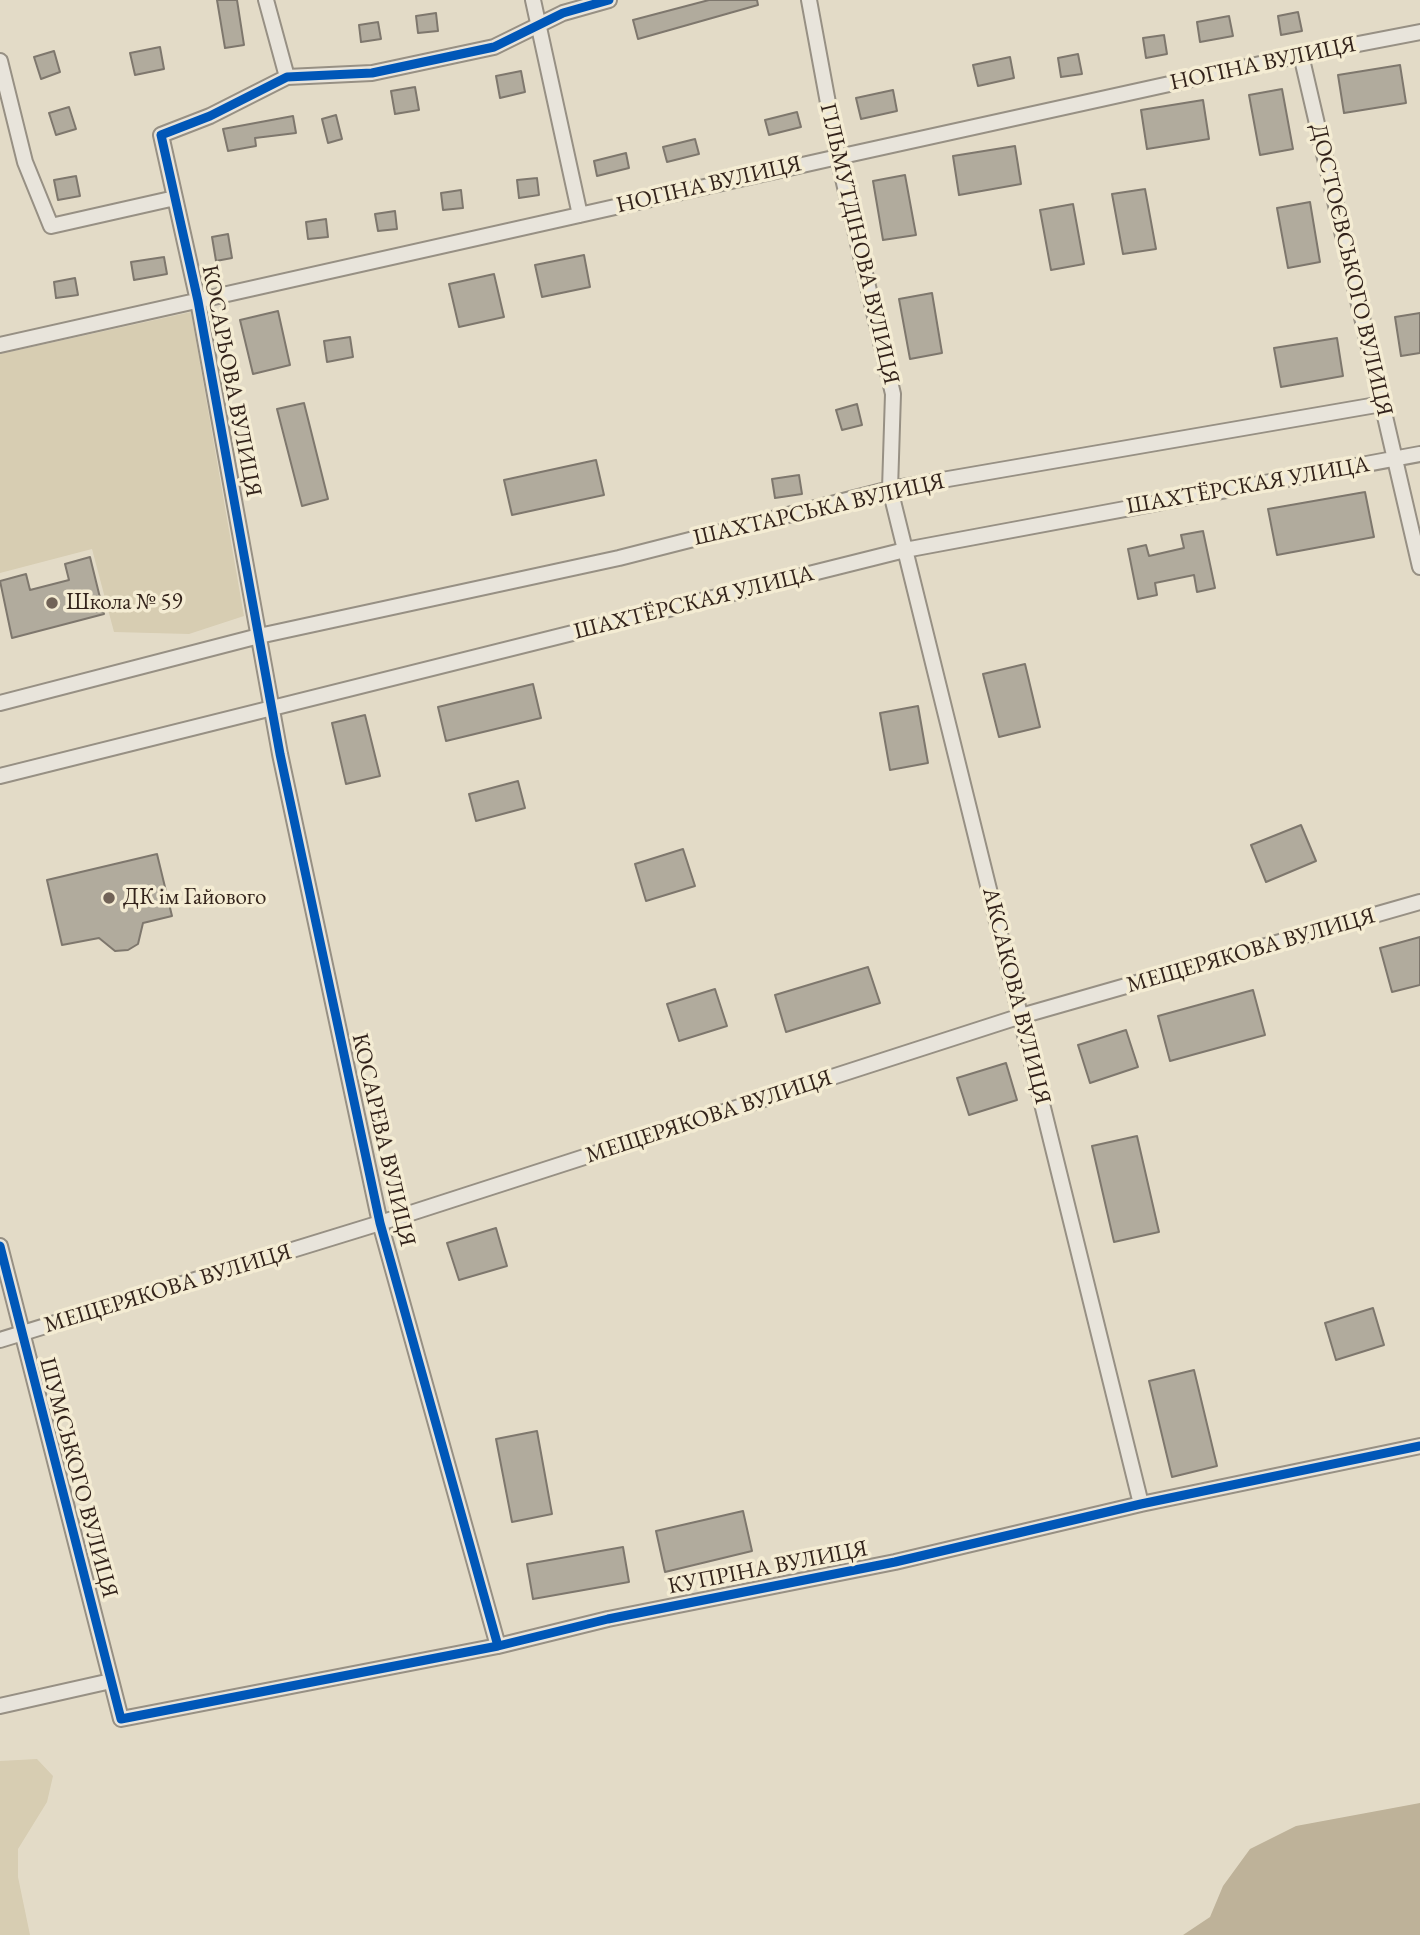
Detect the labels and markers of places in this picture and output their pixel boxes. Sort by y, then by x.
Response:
place label: Школа № 59 [66,589,183,617]
marker: Школа № 59 [44,595,60,611]
place label: ДК ім Гайового [123,884,266,912]
marker: ДК ім Гайового [101,890,117,906]

